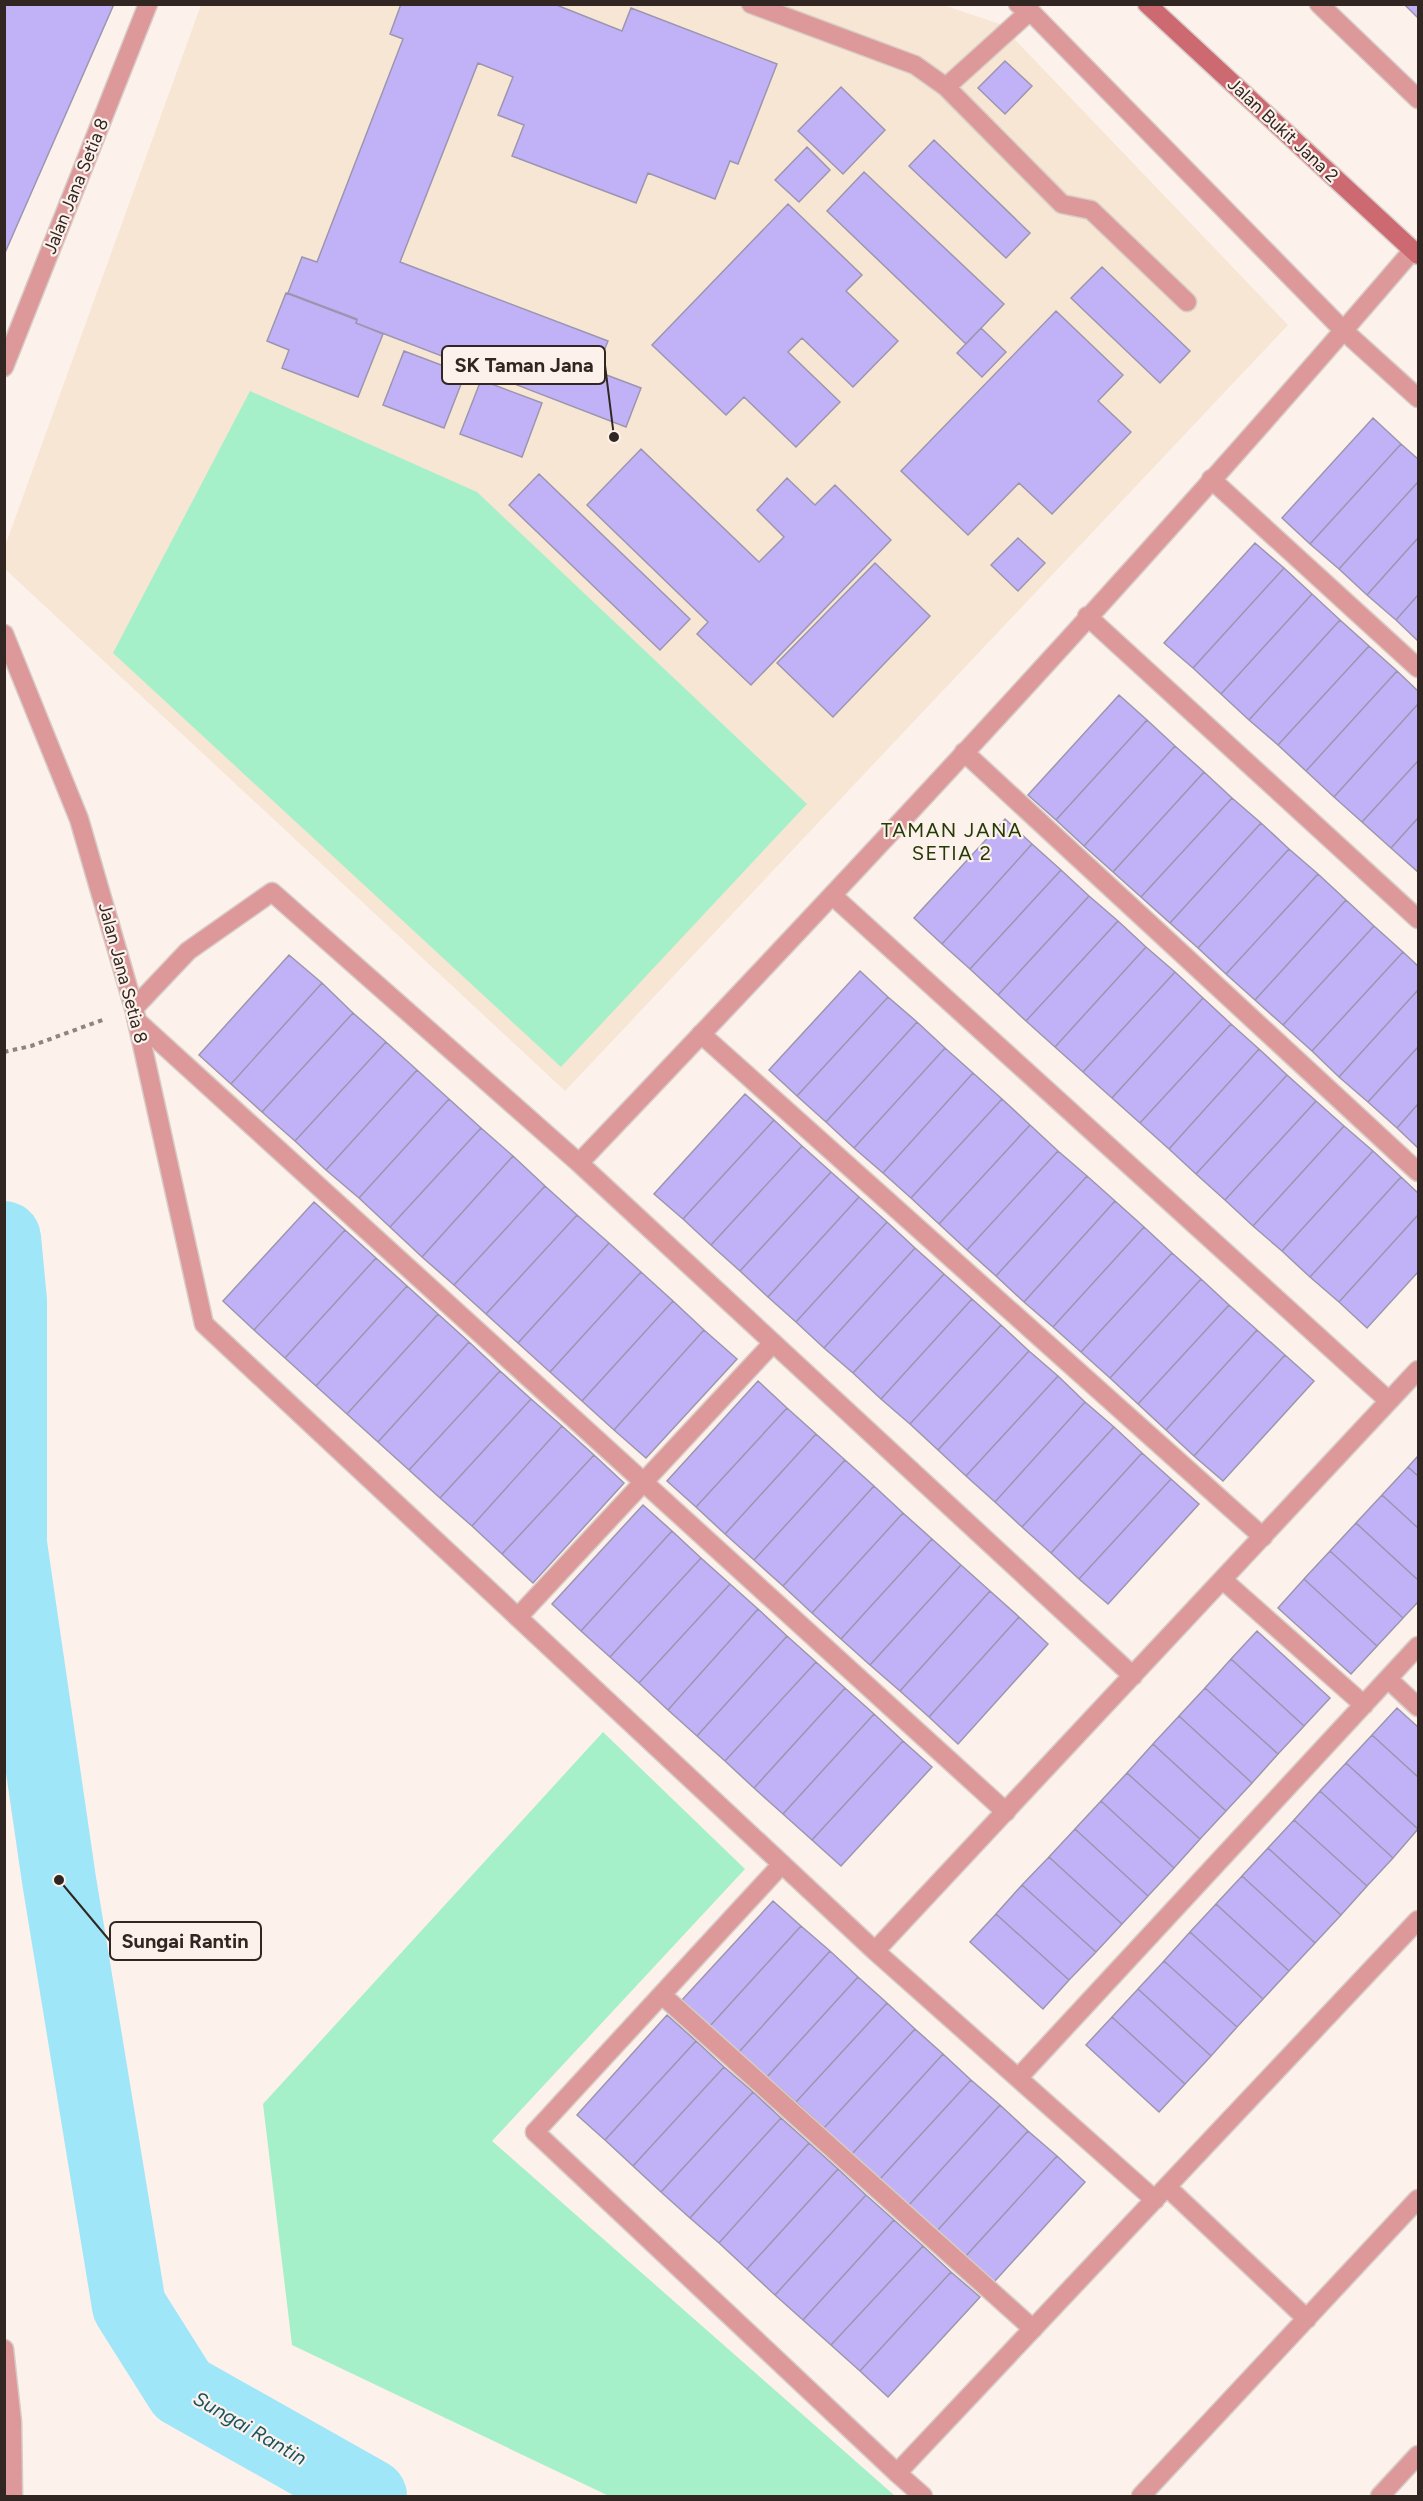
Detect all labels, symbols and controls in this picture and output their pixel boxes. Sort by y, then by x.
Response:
street label: Jalan Bukit Jana 2 [1223,73,1343,187]
street label: Jalan Jana Setia 8 [39,115,113,257]
callout: SK Taman Jana [442,346,605,384]
text: SK Taman Jana [454,353,594,377]
district label: TAMAN JANA SETIA 2 [881,818,1023,865]
street label: Jalan Jana Setia 8 [94,900,152,1046]
callout: Sungai Rantin [110,1922,261,1960]
text: Sungai Rantin [121,1929,249,1953]
water label: Sungai Rantin [189,2386,311,2470]

